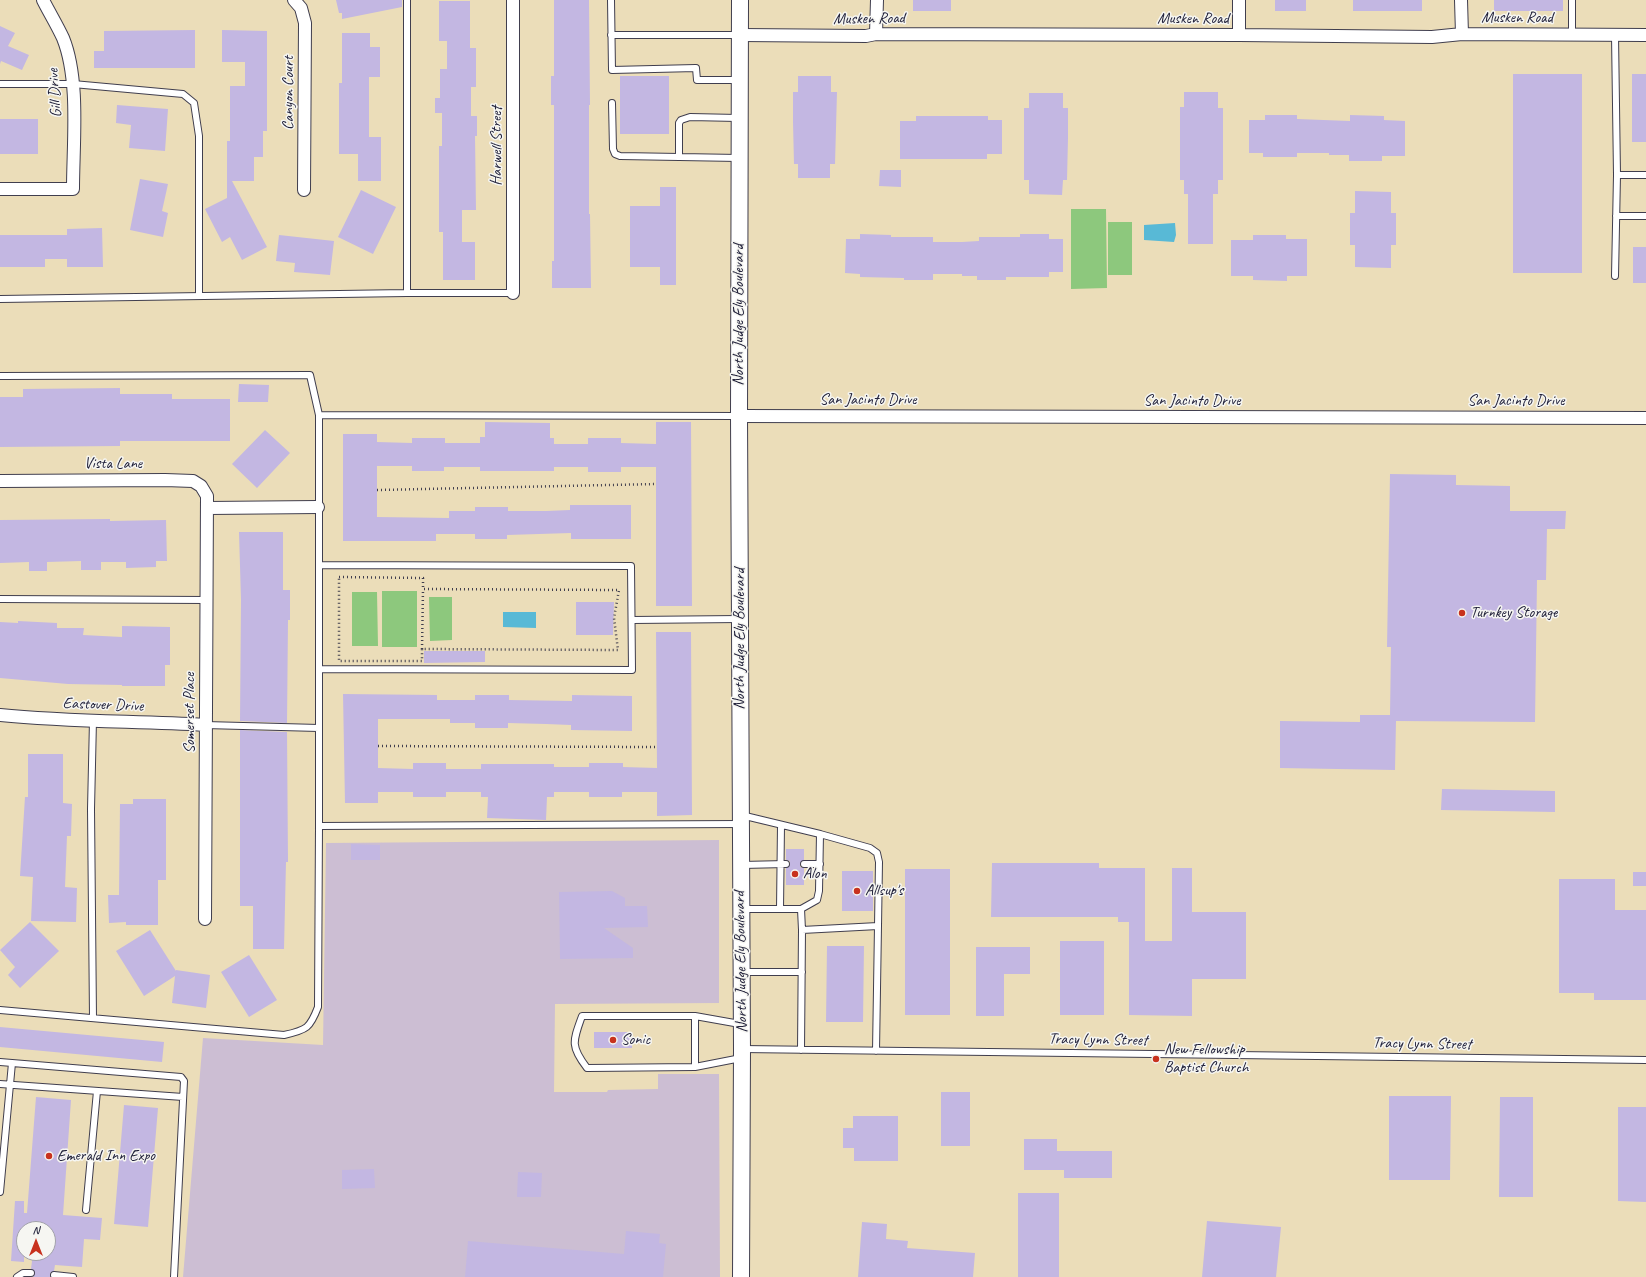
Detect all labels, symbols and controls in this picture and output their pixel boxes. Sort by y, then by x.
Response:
street label: Musken Road [1481,8,1553,28]
street label: Musken Road [833,9,905,29]
street label: Musken Road [1157,9,1229,29]
street label: Canyon Court [279,56,299,130]
street label: Gill Drive [44,68,66,118]
street label: Harwell Street [487,106,507,186]
street label: North Judge Ely Boulevard [729,244,749,386]
street label: San Jacinto Drive [820,390,916,410]
street label: San Jacinto Drive [1144,391,1240,411]
street label: San Jacinto Drive [1468,391,1564,411]
street label: Vista Lane [84,454,142,474]
street label: North Judge Ely Boulevard [730,568,750,710]
place label: Turnkey Storage [1470,603,1557,623]
marker: Turnkey Storage [1457,608,1467,618]
street label: Somerset Place [180,672,200,754]
street label: Eastover Drive [62,694,144,716]
place label: Alon [803,864,827,884]
marker: Alon [790,869,800,879]
place label: Allsup's [865,881,903,901]
marker: Allsup's [852,886,862,896]
street label: North Judge Ely Boulevard [730,891,752,1033]
place label: Sonic [621,1030,650,1050]
street label: Tracy Lynn Street [1048,1030,1148,1050]
street label: Tracy Lynn Street [1372,1034,1472,1054]
marker: Sonic [608,1035,618,1045]
place label: New Fellowship Baptist Church [1164,1040,1248,1078]
marker: New Fellowship Baptist Church [1151,1054,1161,1064]
place label: Emerald Inn Expo [57,1146,155,1166]
marker: Emerald Inn Expo [44,1151,54,1161]
north arrow [16,1221,56,1261]
text: N [33,1223,39,1237]

